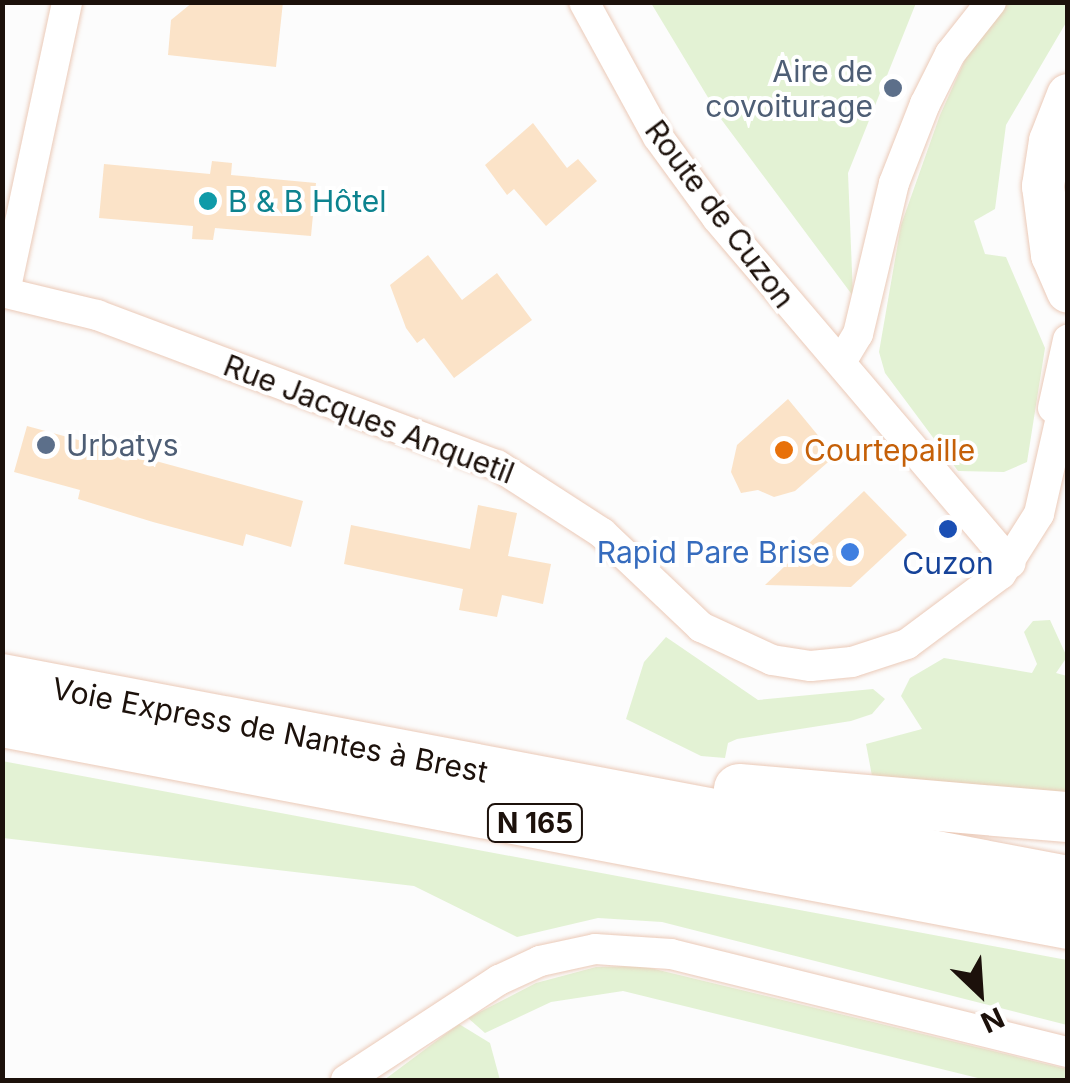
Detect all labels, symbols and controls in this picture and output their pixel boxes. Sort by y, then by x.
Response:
place label: Aire de covoiturage [705,53,873,124]
marker: Aire de covoiturage [882,77,904,99]
street label: Route de Cuzon [638,113,802,315]
place label: B & B Hôtel [228,183,386,219]
marker: B & B Hôtel [197,190,219,212]
street label: Rue Jacques Anquetil [219,347,519,491]
place label: Urbatys [66,427,179,463]
place label: Courtepaille [804,432,975,468]
marker: Urbatys [35,434,57,456]
marker: Courtepaille [773,439,795,461]
marker: Cuzon [937,518,959,540]
place label: Rapid Pare Brise [597,534,830,570]
marker: Rapid Pare Brise [839,541,861,563]
place label: Cuzon [902,545,994,581]
street label: Voie Express de Nantes à Brest [49,670,491,790]
road number: N 165 [485,800,585,846]
north arrow [930,943,1030,1043]
text: N [976,1000,1010,1040]

